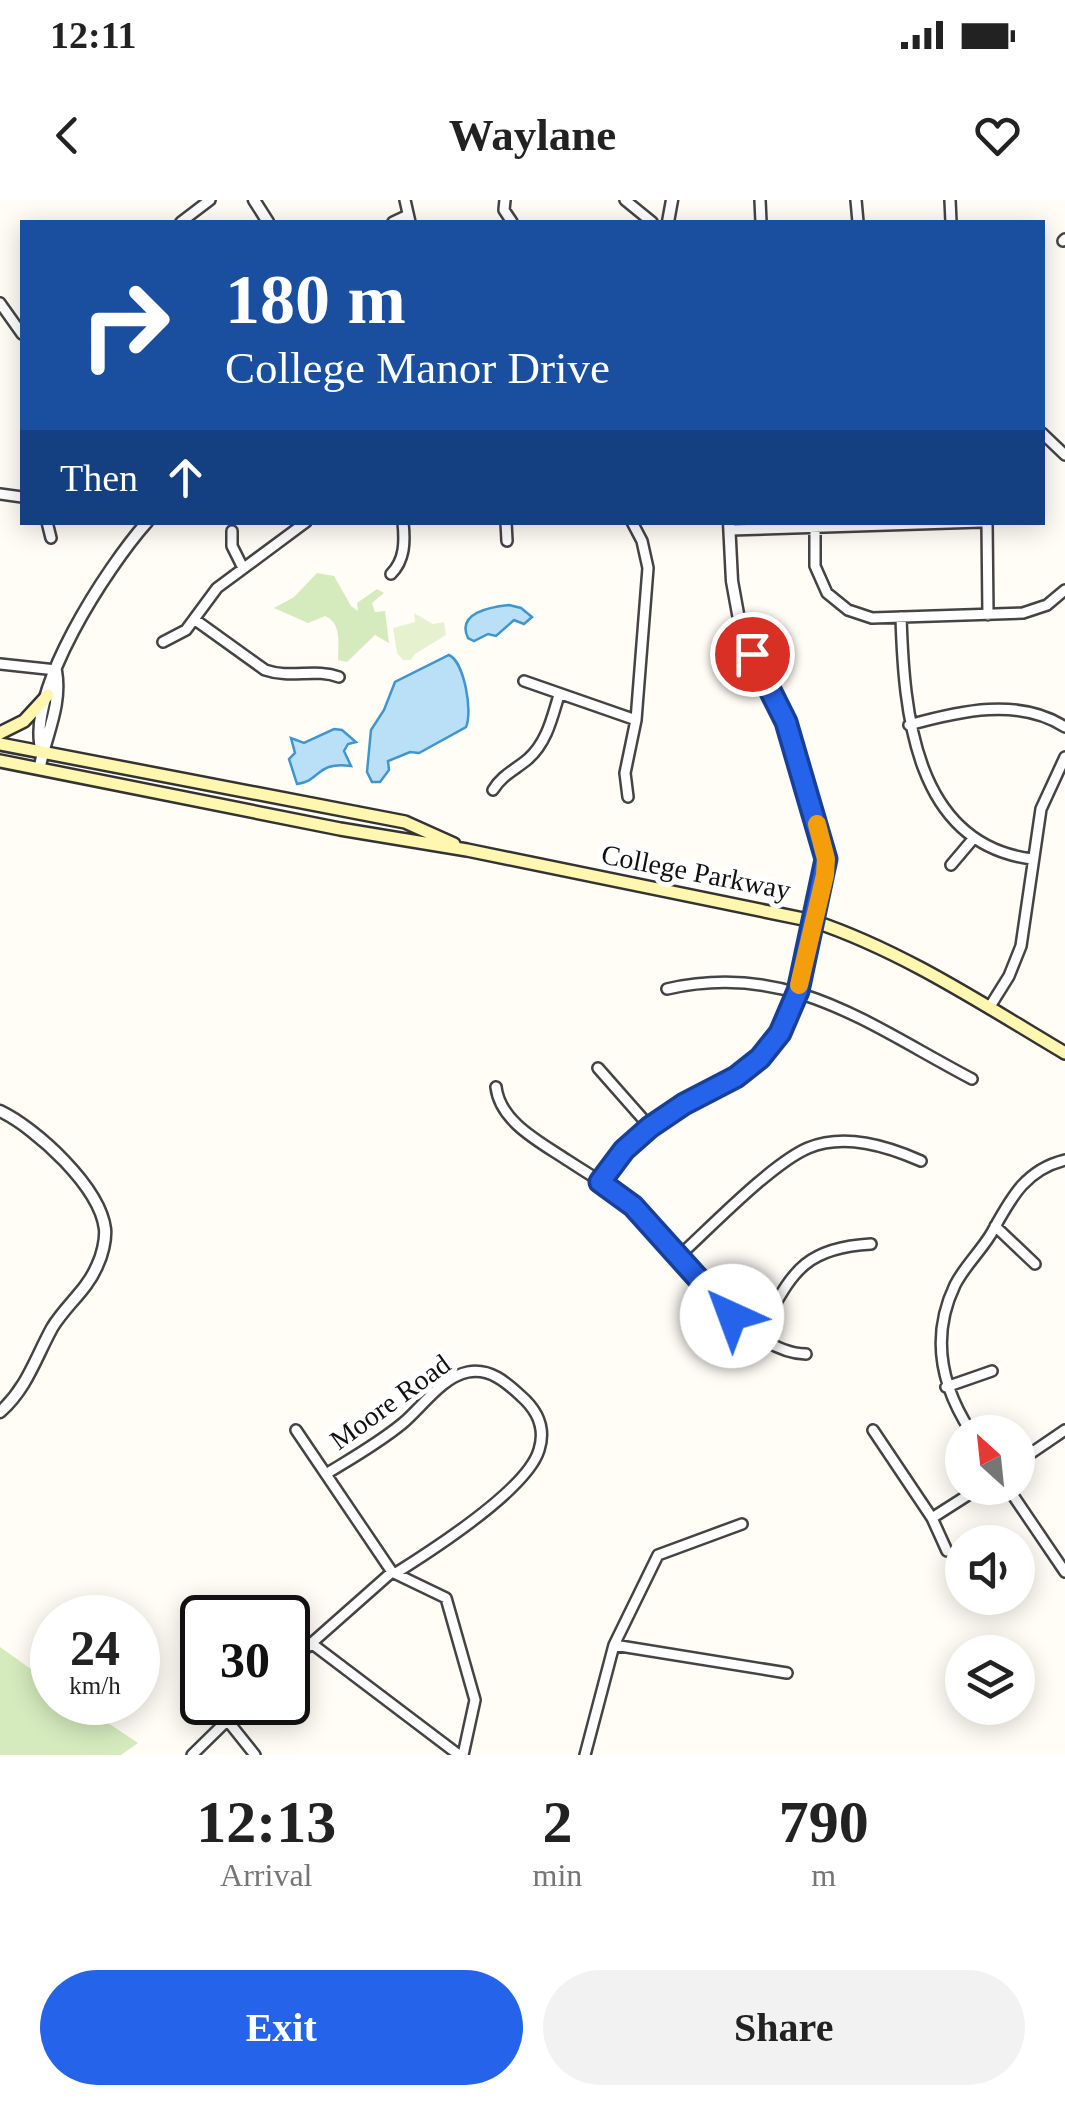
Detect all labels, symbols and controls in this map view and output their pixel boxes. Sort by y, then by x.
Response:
text: 12:11 [50,14,137,56]
icon: back [40,108,95,163]
icon: heart [970,108,1025,163]
text: Waylane [449,110,616,160]
icon: right [60,260,190,390]
text: 180 m [225,261,406,338]
text: College Manor Drive [225,343,610,393]
icon: ahead [158,450,213,505]
text: Then [60,457,138,499]
pin [710,612,795,697]
icon: arrive [725,627,780,682]
street label: College Parkway [599,838,793,906]
position arrow [680,1264,784,1368]
street label: Moore Road [324,1348,456,1456]
north arrow [945,1415,1035,1505]
map controls [945,1415,1035,1725]
button: sound [945,1525,1035,1615]
speed limit sign: 30 [180,1595,310,1725]
text: 24 [70,1620,120,1676]
button: layers [945,1635,1035,1725]
text: km/h [69,1672,121,1699]
text: 12:13 [196,1789,336,1855]
text: 2 [542,1789,572,1855]
text: 790 [779,1789,869,1855]
text: Arrival [220,1857,312,1893]
text: min [533,1857,582,1893]
text: m [811,1857,836,1893]
button: Exit [40,1970,523,2085]
button: Share [543,1970,1025,2085]

